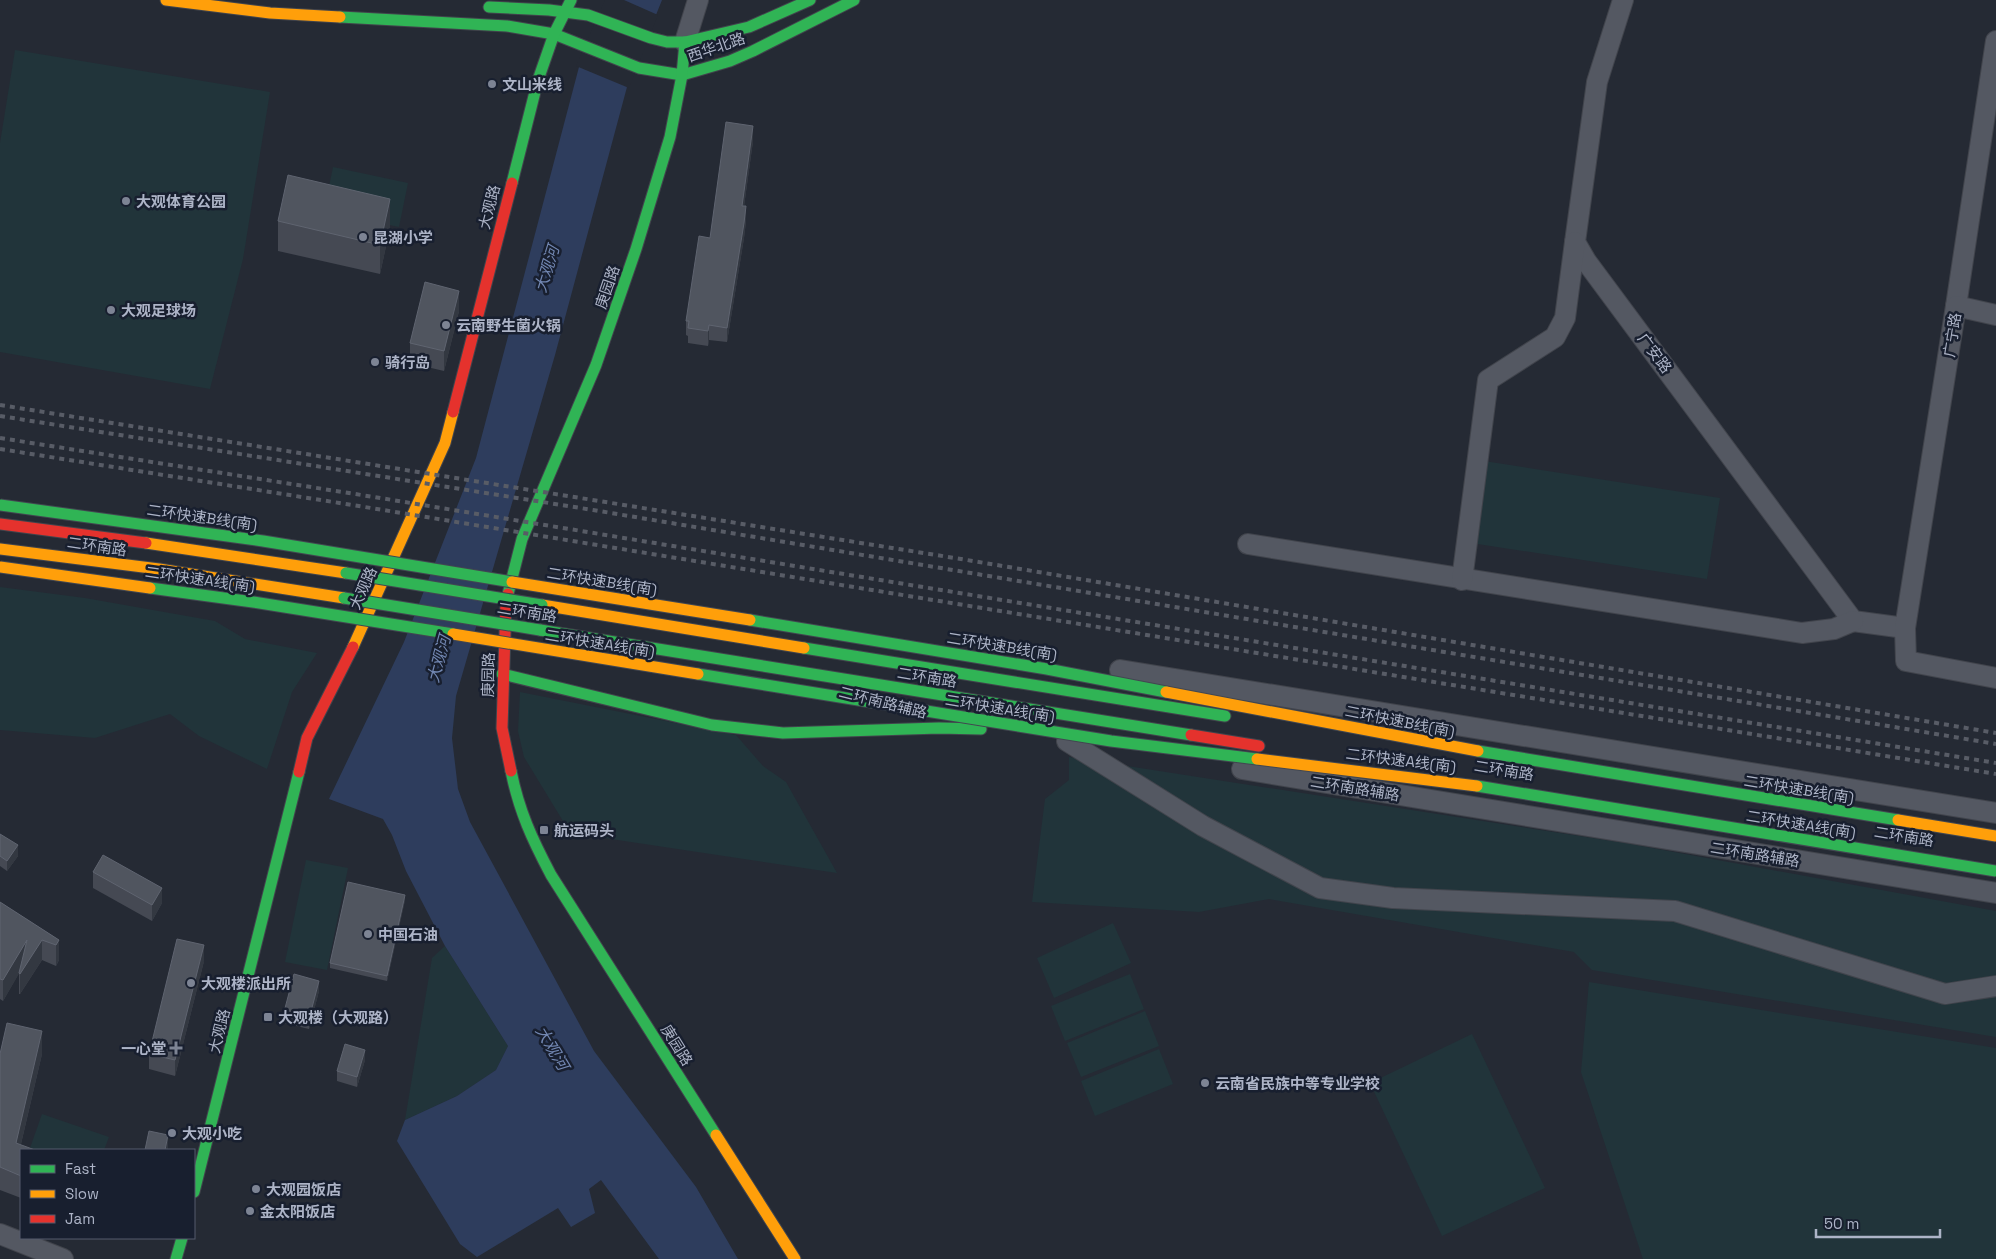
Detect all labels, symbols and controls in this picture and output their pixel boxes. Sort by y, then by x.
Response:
street label: 西华北路 [685,28,747,66]
place label: 文山米线 [502,75,562,94]
marker: 文山米线 [486,78,498,90]
street label: 大观路 [474,183,504,231]
place label: 大观体育公园 [136,192,226,211]
marker: 大观体育公园 [120,195,132,207]
place label: 昆湖小学 [373,228,433,247]
marker: 昆湖小学 [357,231,369,243]
water label: 大观河 [530,240,565,295]
street label: 庚园路 [591,263,623,311]
place label: 大观足球场 [121,301,196,320]
marker: 大观足球场 [105,304,117,316]
street label: 广宁路 [1939,311,1965,359]
place label: 云南野生菌火锅 [456,316,561,335]
marker: 云南野生菌火锅 [440,319,452,331]
street label: 广安路 [1634,329,1676,377]
place label: 骑行岛 [385,353,430,372]
marker: 骑行岛 [369,356,381,368]
street label: 二环快速B线(南) [145,500,258,535]
street label: 二环南路 [66,532,128,560]
street label: 二环快速A线(南) [144,562,256,597]
street label: 二环快速B线(南) [545,563,658,600]
street label: 大观路 [345,564,381,612]
street label: 二环南路 [496,598,558,626]
street label: 二环快速A线(南) [544,625,656,662]
street label: 二环快速B线(南) [945,628,1058,665]
water label: 大观河 [423,630,456,685]
street label: 庚园路 [478,652,498,698]
street label: 二环南路 [896,663,958,691]
street label: 二环南路辅路 [837,682,929,722]
street label: 二环快速A线(南) [944,690,1056,727]
street label: 二环快速B线(南) [1343,701,1456,742]
street label: 二环快速A线(南) [1345,744,1457,777]
street label: 二环南路 [1473,756,1535,784]
street label: 二环快速B线(南) [1742,771,1855,808]
street label: 二环南路辅路 [1309,772,1401,804]
street label: 二环快速A线(南) [1745,806,1857,843]
place label: 航运码头 [554,821,614,840]
street label: 二环南路 [1873,822,1935,850]
marker: 航运码头 [538,824,550,836]
street label: 二环南路辅路 [1709,838,1801,870]
place label: 中国石油 [378,925,438,944]
marker: 中国石油 [362,928,374,940]
place label: 大观楼派出所 [201,974,291,993]
marker: 大观楼派出所 [185,977,197,989]
street label: 大观路 [204,1007,234,1055]
place label: 大观楼（大观路） [278,1008,398,1027]
marker: 大观楼（大观路） [262,1011,274,1023]
street label: 庚园路 [657,1021,697,1069]
water label: 大观河 [531,1022,575,1077]
place label: 一心堂 [121,1039,166,1058]
marker: 一心堂 [170,1042,182,1054]
place label: 云南省民族中等专业学校 [1215,1074,1380,1093]
marker: 云南省民族中等专业学校 [1199,1077,1211,1089]
place label: 大观小吃 [182,1124,242,1143]
marker: 大观小吃 [166,1127,178,1139]
legend [20,1149,195,1239]
text: Fast [65,1159,96,1178]
place label: 大观园饭店 [266,1180,341,1199]
marker: 大观园饭店 [250,1183,262,1195]
text: Slow [65,1184,99,1203]
place label: 金太阳饭店 [260,1202,335,1221]
marker: 金太阳饭店 [244,1205,256,1217]
scale bar [1816,1206,1940,1238]
text: Jam [65,1209,95,1228]
text: 50 m [1824,1214,1859,1233]

